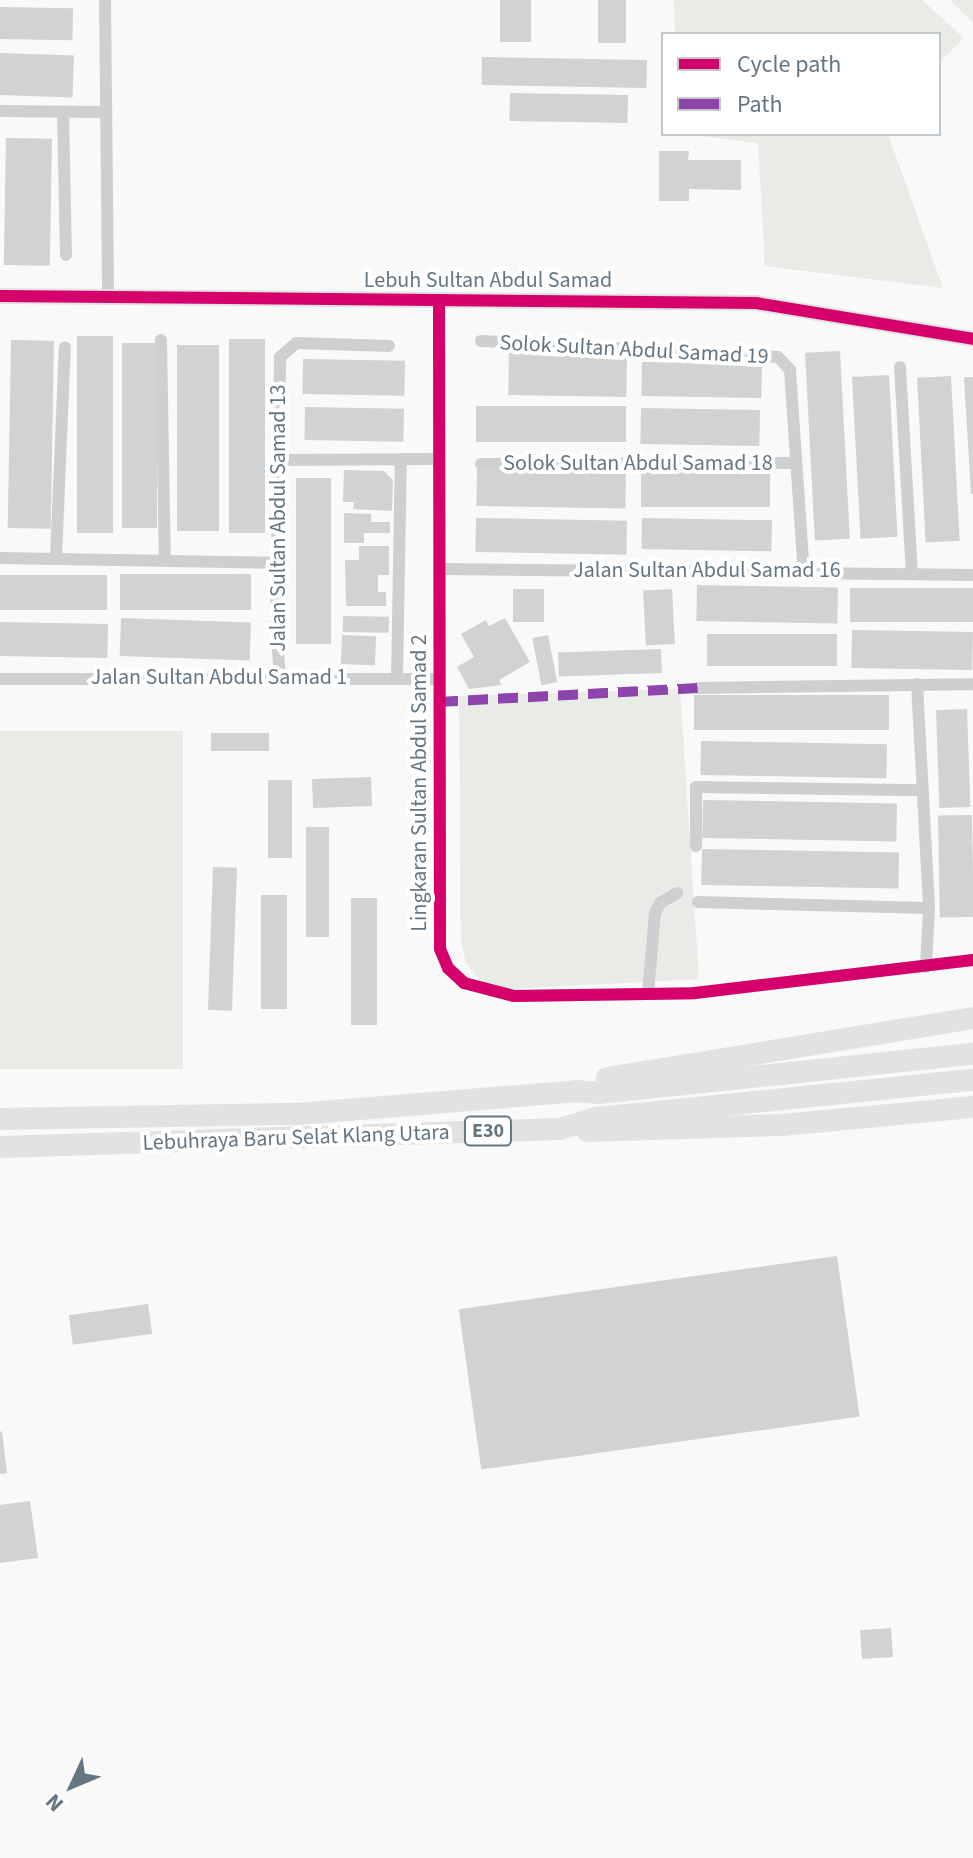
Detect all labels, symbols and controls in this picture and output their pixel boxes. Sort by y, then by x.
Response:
legend [661,32,941,136]
text: Cycle path [737,47,841,82]
text: Path [737,87,783,122]
street label: Lebuh Sultan Abdul Samad [364,268,612,294]
street label: Solok Sultan Abdul Samad 19 [499,330,769,370]
street label: Jalan Sultan Abdul Samad 13 [266,384,292,652]
street label: Solok Sultan Abdul Samad 18 [503,451,773,477]
street label: Jalan Sultan Abdul Samad 16 [573,558,841,584]
street label: Lingkaran Sultan Abdul Samad 2 [407,634,433,932]
street label: Jalan Sultan Abdul Samad 1 [91,665,347,691]
road number: E30 [462,1115,514,1147]
street label: Lebuhraya Baru Selat Klang Utara [142,1119,450,1157]
north arrow [32,1746,112,1826]
text: N [38,1786,71,1819]

